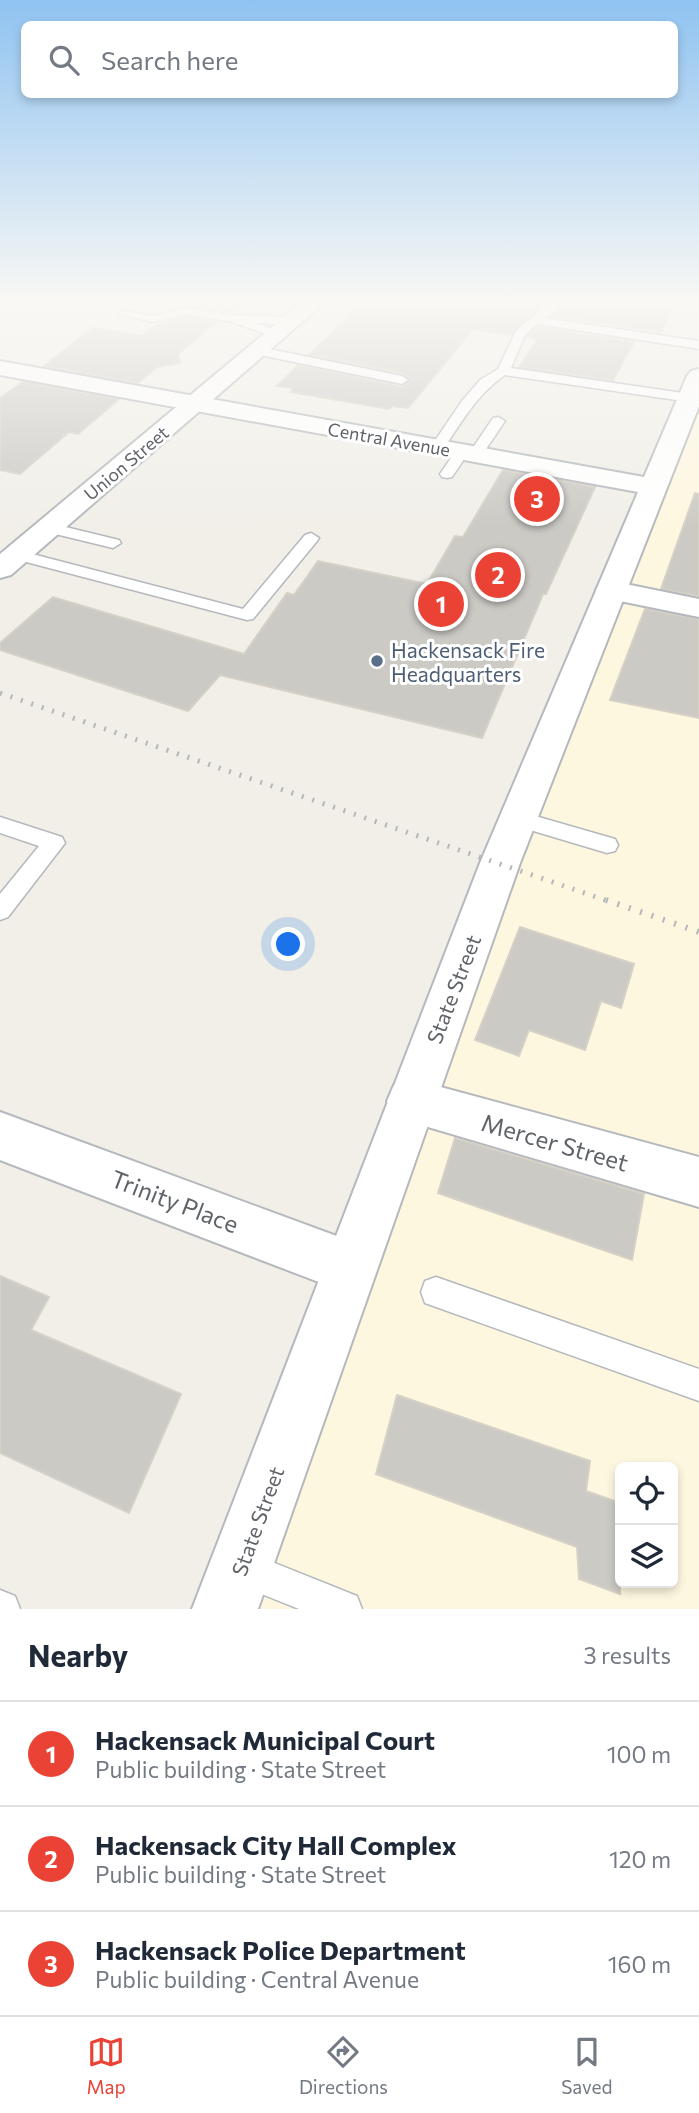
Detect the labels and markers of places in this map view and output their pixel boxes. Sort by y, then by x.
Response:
pin: 3 [514,473,560,525]
pin: 2 [475,549,521,601]
pin: 1 [418,578,464,630]
place label: Hackensack Fire Headquarters [391,637,545,686]
marker: Hackensack Fire Headquarters [369,653,385,669]

